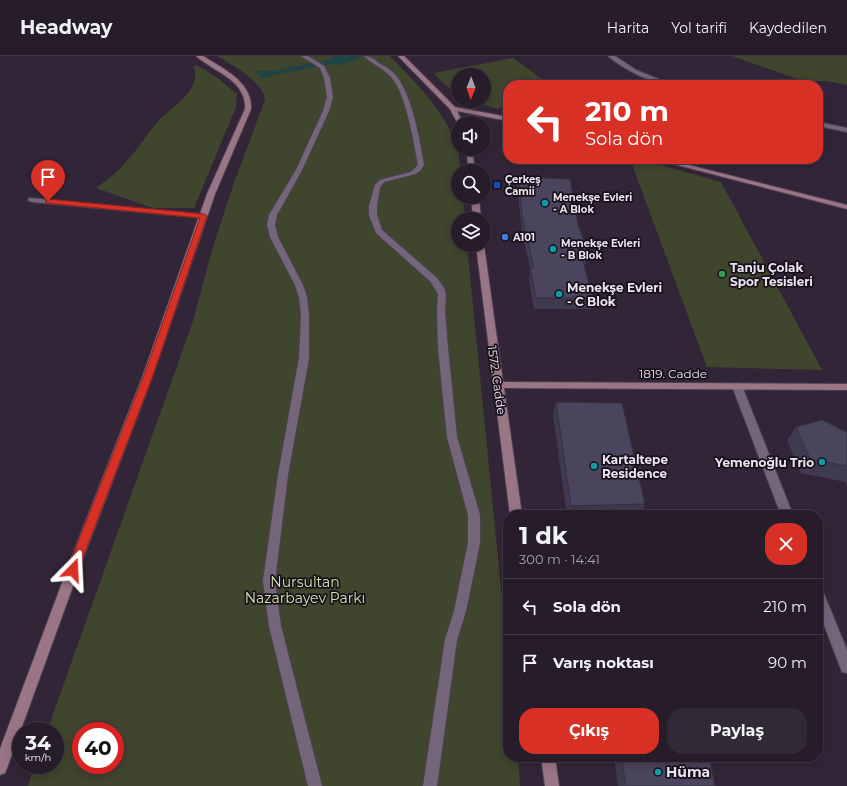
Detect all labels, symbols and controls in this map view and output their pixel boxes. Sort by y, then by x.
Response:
text: Headway [20,16,112,39]
text: Harita [607,19,649,37]
text: Yol tarifi [671,19,727,37]
text: Kaydedilen [749,19,827,37]
north arrow [451,68,491,108]
map controls [451,68,491,252]
text: 210 m [585,94,669,128]
icon: left [519,96,571,148]
button: sound [451,116,491,156]
text: Sola dön [585,128,663,150]
pin [31,160,65,201]
button: search [451,164,491,204]
icon: arrive [37,166,59,188]
place label: Çerkeş Camii [505,173,541,198]
marker: Çerkeş Camii [492,180,502,190]
place label: Menekşe Evleri - A Blok [553,191,632,216]
marker: Menekşe Evleri - A Blok [540,198,550,208]
button: layers [451,212,491,252]
place label: A101 [512,231,535,244]
marker: A101 [500,232,510,242]
place label: Menekşe Evleri - B Blok [561,237,640,262]
marker: Menekşe Evleri - B Blok [548,244,558,254]
place label: Tanju Çolak Spor Tesisleri [730,260,813,289]
marker: Tanju Çolak Spor Tesisleri [717,269,727,279]
place label: Menekşe Evleri - C Blok [567,280,662,309]
marker: Menekşe Evleri - C Blok [554,289,564,299]
street label: 1572. Cadde [485,344,509,416]
street label: 1819. Cadde [639,366,707,381]
place label: Kartaltepe Residence [602,452,668,481]
place label: Yemenoğlu Trio [714,455,814,470]
marker: Yemenoğlu Trio [817,457,827,467]
marker: Kartaltepe Residence [589,461,599,471]
text: 1 dk [519,521,568,550]
button: close [765,523,807,565]
position arrow [52,549,94,591]
text: 300 m · 14:41 [519,551,600,567]
park label: Nursultan Nazarbayev Parkı [245,573,365,607]
icon: left [519,596,541,618]
text: Sola dön [553,597,621,616]
text: 210 m [763,597,807,616]
icon: arrive [519,652,541,674]
text: Varış noktası [553,653,654,672]
text: 90 m [768,653,807,672]
button: Çıkış [519,708,659,754]
button: Paylaş [667,708,807,754]
speed limit sign: 40 [72,722,124,774]
text: 34 [25,731,51,755]
text: km/h [25,751,51,764]
place label: Hüma [666,763,710,781]
marker: Hüma [653,767,663,777]

